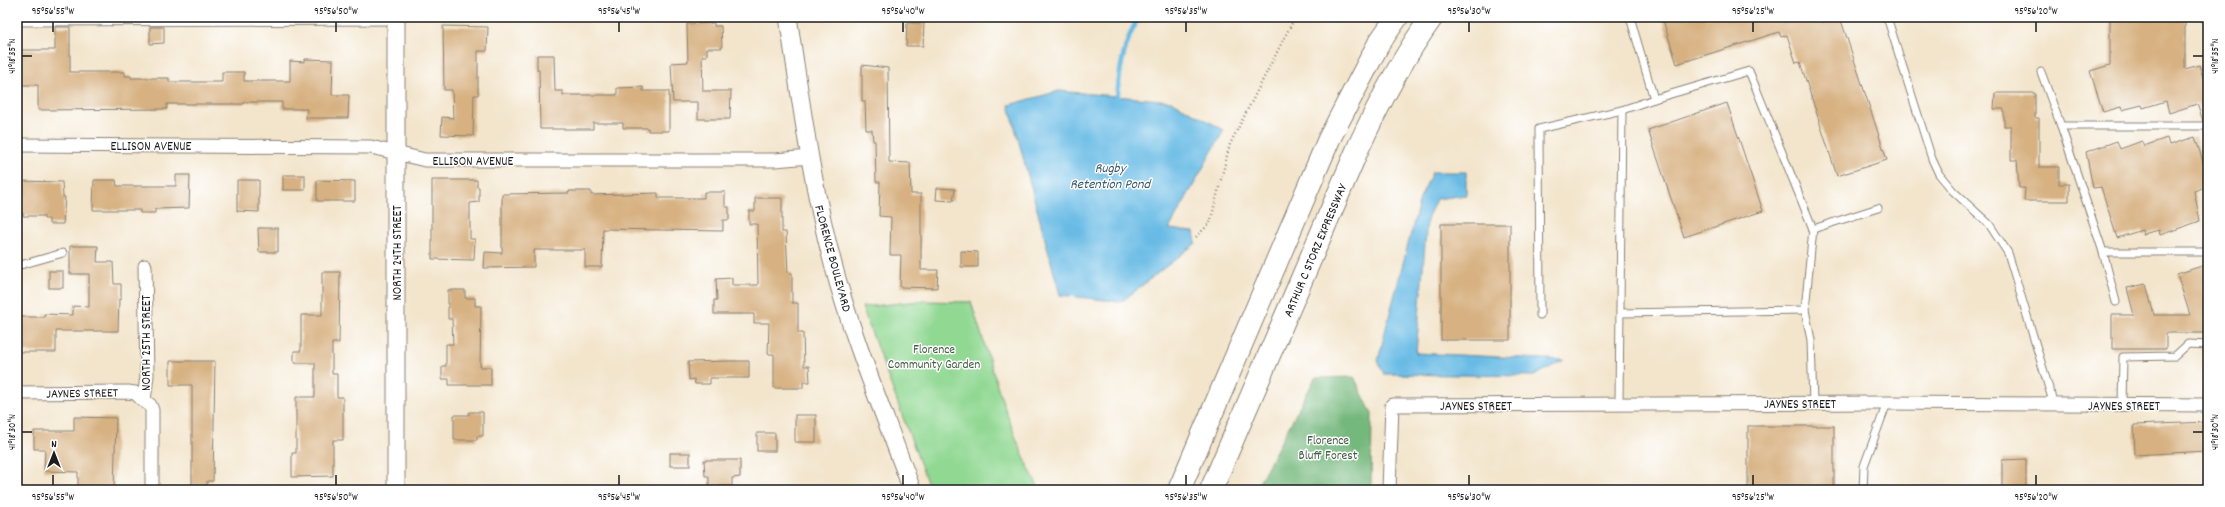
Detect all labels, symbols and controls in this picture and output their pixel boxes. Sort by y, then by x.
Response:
text: 95°56'55"W [32,5,74,19]
text: 95°56'50"W [314,5,358,19]
text: 95°56'45"W [598,5,640,19]
text: 95°56'40"W [882,5,925,19]
text: 95°56'35"W [1165,5,1207,19]
text: 95°56'30"W [1447,5,1491,19]
text: 95°56'25"W [1732,5,1774,19]
text: 95°56'20"W [2014,5,2058,19]
text: 41°18'35"N [6,38,20,74]
text: 41°18'35"N [2209,38,2223,74]
street label: ELLISON AVENUE [110,138,192,157]
street label: ELLISON AVENUE [432,153,514,172]
water label: Rugby Retention Pond [1070,159,1152,195]
street label: ARTHUR C STORZ EXPRESSWAY [1280,180,1353,321]
street label: FLORENCE BOULEVARD [808,203,855,315]
street label: NORTH 24TH STREET [389,205,408,301]
street label: NORTH 25TH STREET [138,295,157,391]
park label: Florence Community Garden [888,341,980,375]
street label: JAYNES STREET [46,384,118,405]
street label: JAYNES STREET [1764,396,1836,415]
street label: JAYNES STREET [1440,398,1512,417]
street label: JAYNES STREET [2088,398,2160,417]
text: 41°18'30"N [6,414,20,450]
text: 41°18'30"N [2209,414,2223,450]
park label: Florence Bluff Forest [1298,432,1358,466]
north arrow [34,433,74,473]
text: N [51,437,57,453]
text: 95°56'55"W [32,491,74,505]
text: 95°56'50"W [314,491,358,505]
text: 95°56'45"W [598,491,640,505]
text: 95°56'40"W [882,491,925,505]
text: 95°56'35"W [1165,491,1207,505]
text: 95°56'30"W [1447,491,1491,505]
text: 95°56'25"W [1732,491,1774,505]
text: 95°56'20"W [2014,491,2058,505]

